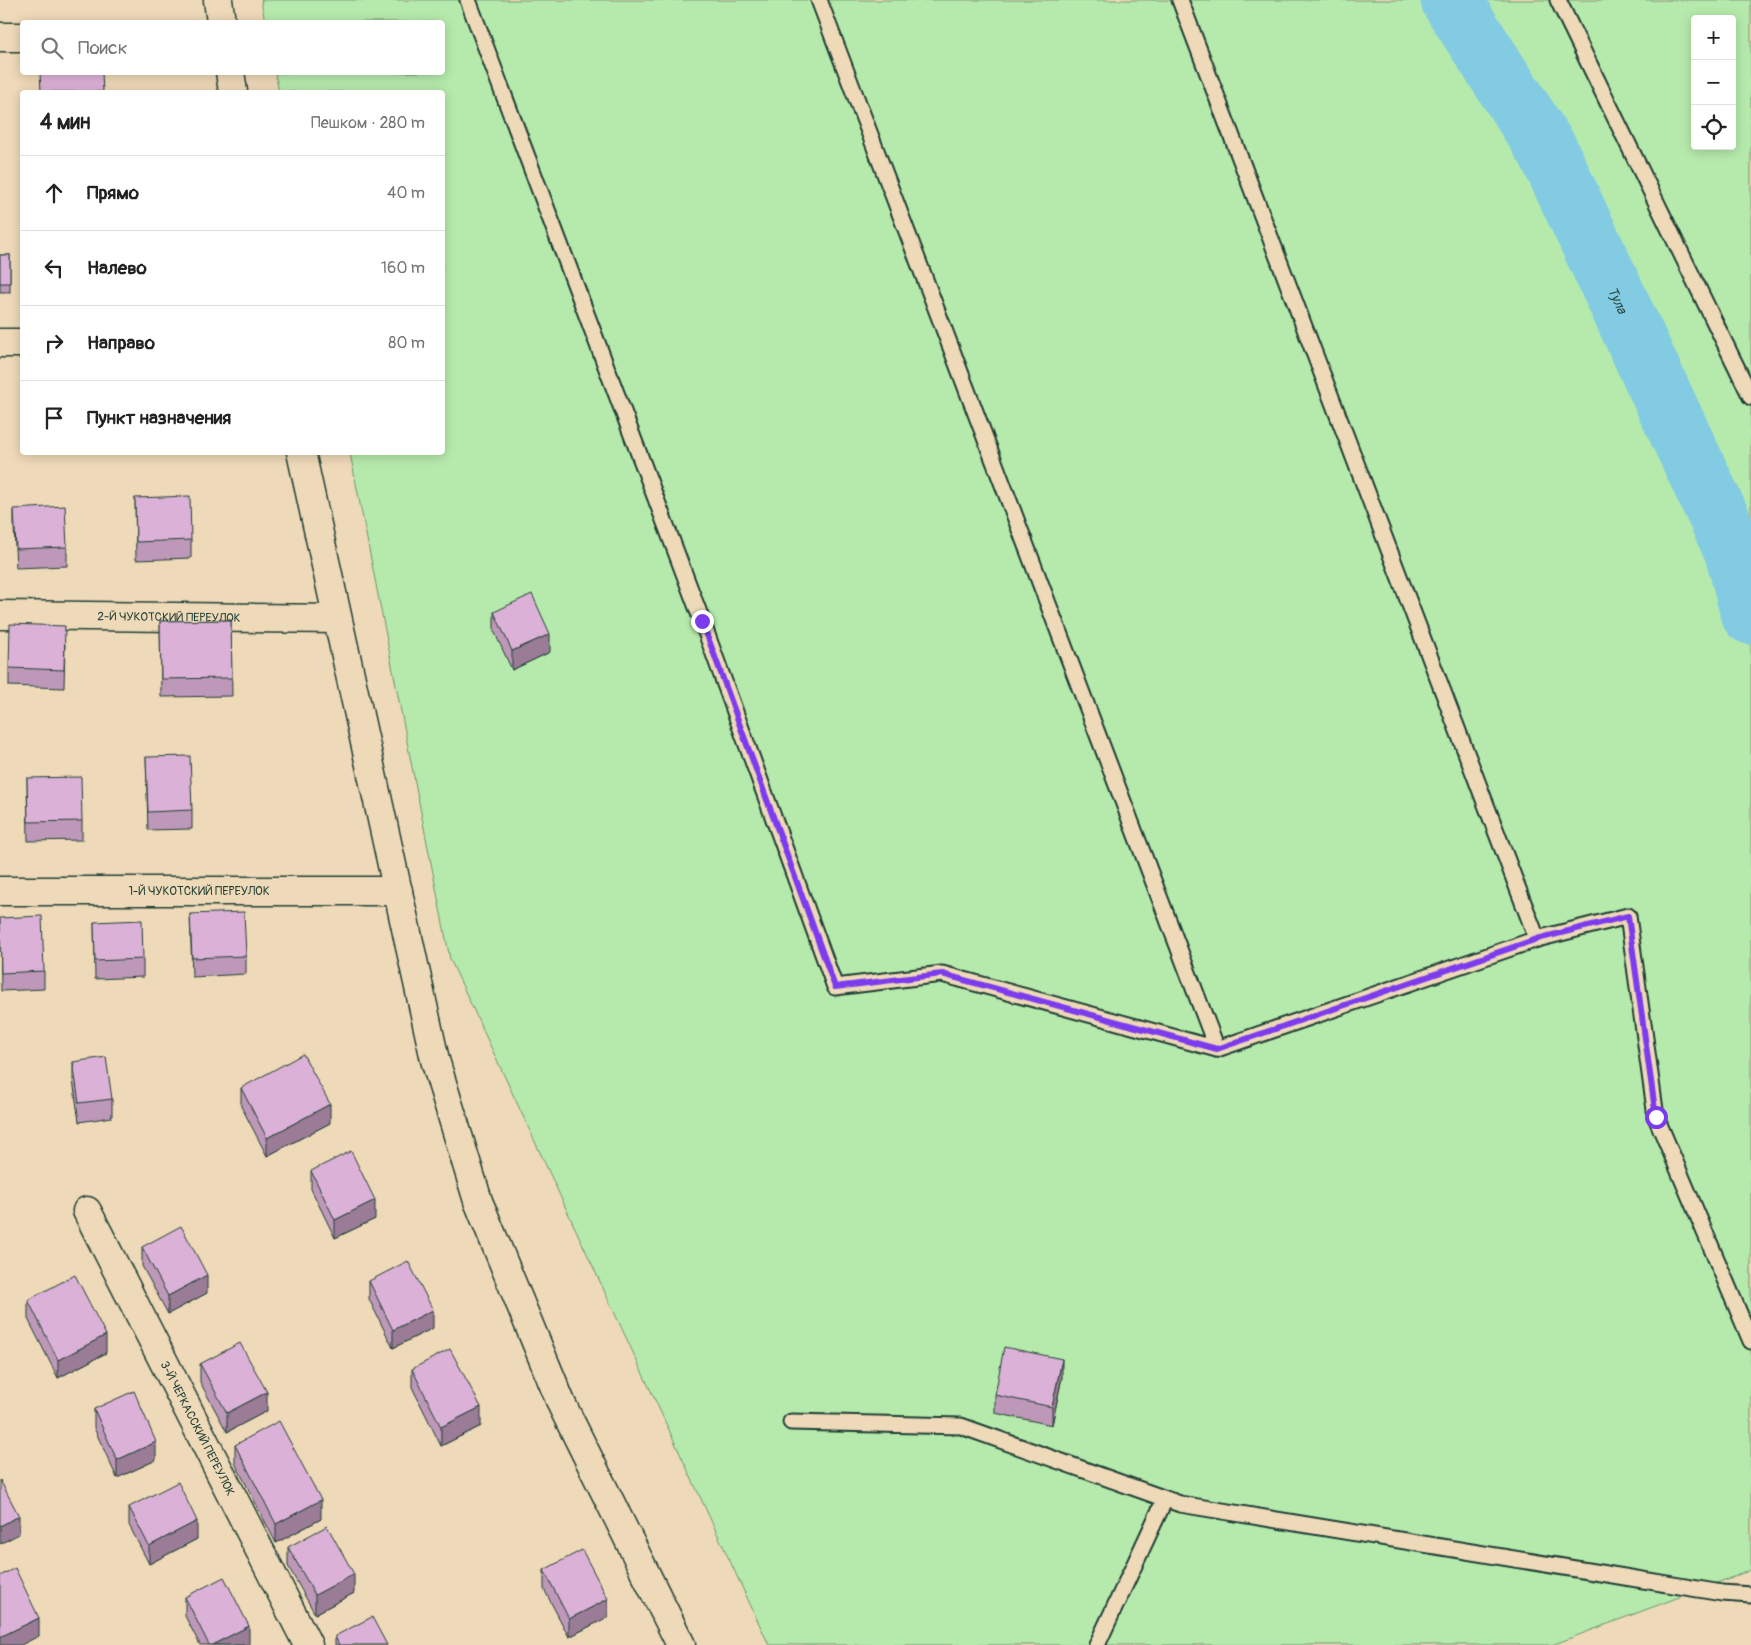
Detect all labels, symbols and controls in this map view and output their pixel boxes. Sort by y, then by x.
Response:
map controls [1691,15,1736,150]
button: + [1691,15,1736,60]
search box [20,20,445,75]
icon: search [38,34,66,62]
text: Поиск [78,36,128,60]
button: − [1691,60,1736,105]
button: locate [1691,105,1736,150]
text: 4 мин [40,109,90,136]
text: Пешком · 280 m [311,113,425,133]
icon: ahead [40,179,68,207]
text: Прямо [87,181,139,205]
text: 40 m [387,183,425,203]
icon: left [40,254,68,282]
text: Налево [87,256,147,280]
text: 160 m [381,258,425,278]
water label: Тула [1604,284,1631,318]
icon: right [40,329,68,357]
text: Направо [87,331,155,355]
text: 80 m [388,333,425,353]
icon: arrive [40,404,68,432]
text: Пункт назначения [87,406,231,430]
street label: 2-Й ЧУКОТСКИЙ ПЕРЕУЛОК [97,609,241,626]
route end [691,610,714,633]
street label: 1-Й ЧУКОТСКИЙ ПЕРЕУЛОК [128,884,270,899]
route start [1645,1106,1668,1129]
street label: 3-Й ЧЕРКАССКИЙ ПЕРЕУЛОК [157,1359,238,1499]

